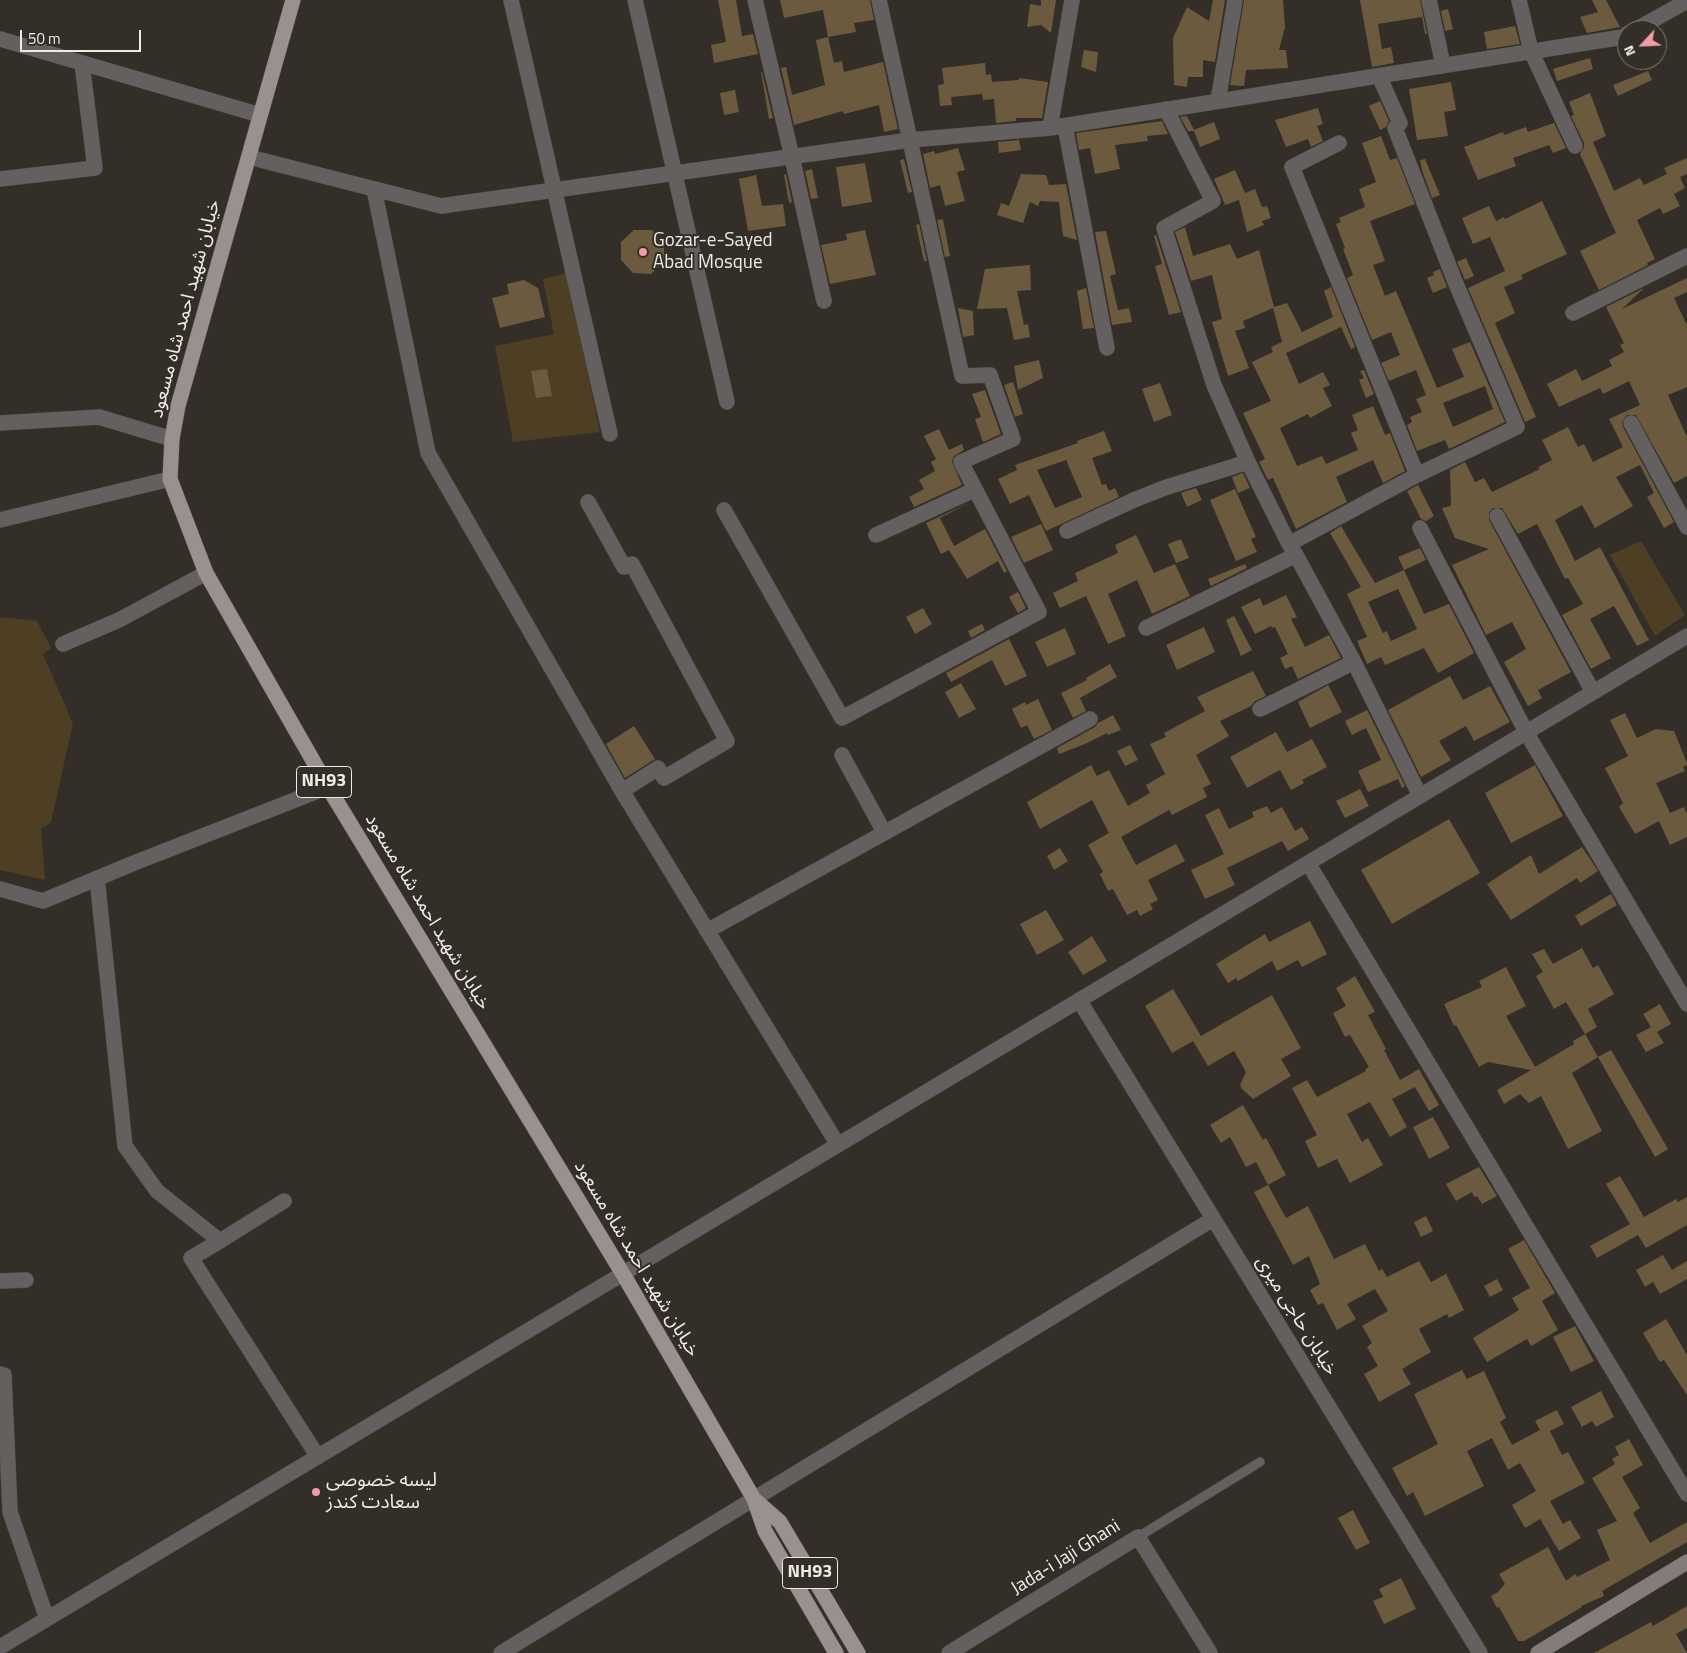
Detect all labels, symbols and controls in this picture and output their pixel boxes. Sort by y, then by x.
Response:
scale bar [22,20,144,52]
north arrow [1617,20,1667,70]
text: 50 m [28,27,61,50]
text: N [1617,42,1640,60]
street label: خیابان شهید احمد شاه مسعود [146,197,226,421]
place label: Gozar-e-Sayed Abad Mosque [653,230,773,274]
marker: Gozar-e-Sayed Abad Mosque [637,246,649,258]
road number: NH93 [296,766,352,798]
street label: خیابان شهید احمد شاه مسعود [359,810,495,1014]
street label: خیابان شهید احمد شاه مسعود [568,1157,704,1361]
street label: خیابان حاجی میری [1250,1252,1342,1380]
place label: لیسه خصوصی سعادت کندز [326,1470,437,1514]
marker: لیسه خصوصی سعادت کندز [310,1486,322,1498]
street label: Jada-i Jaji Ghani [1007,1515,1125,1601]
road number: NH93 [782,1558,838,1589]

